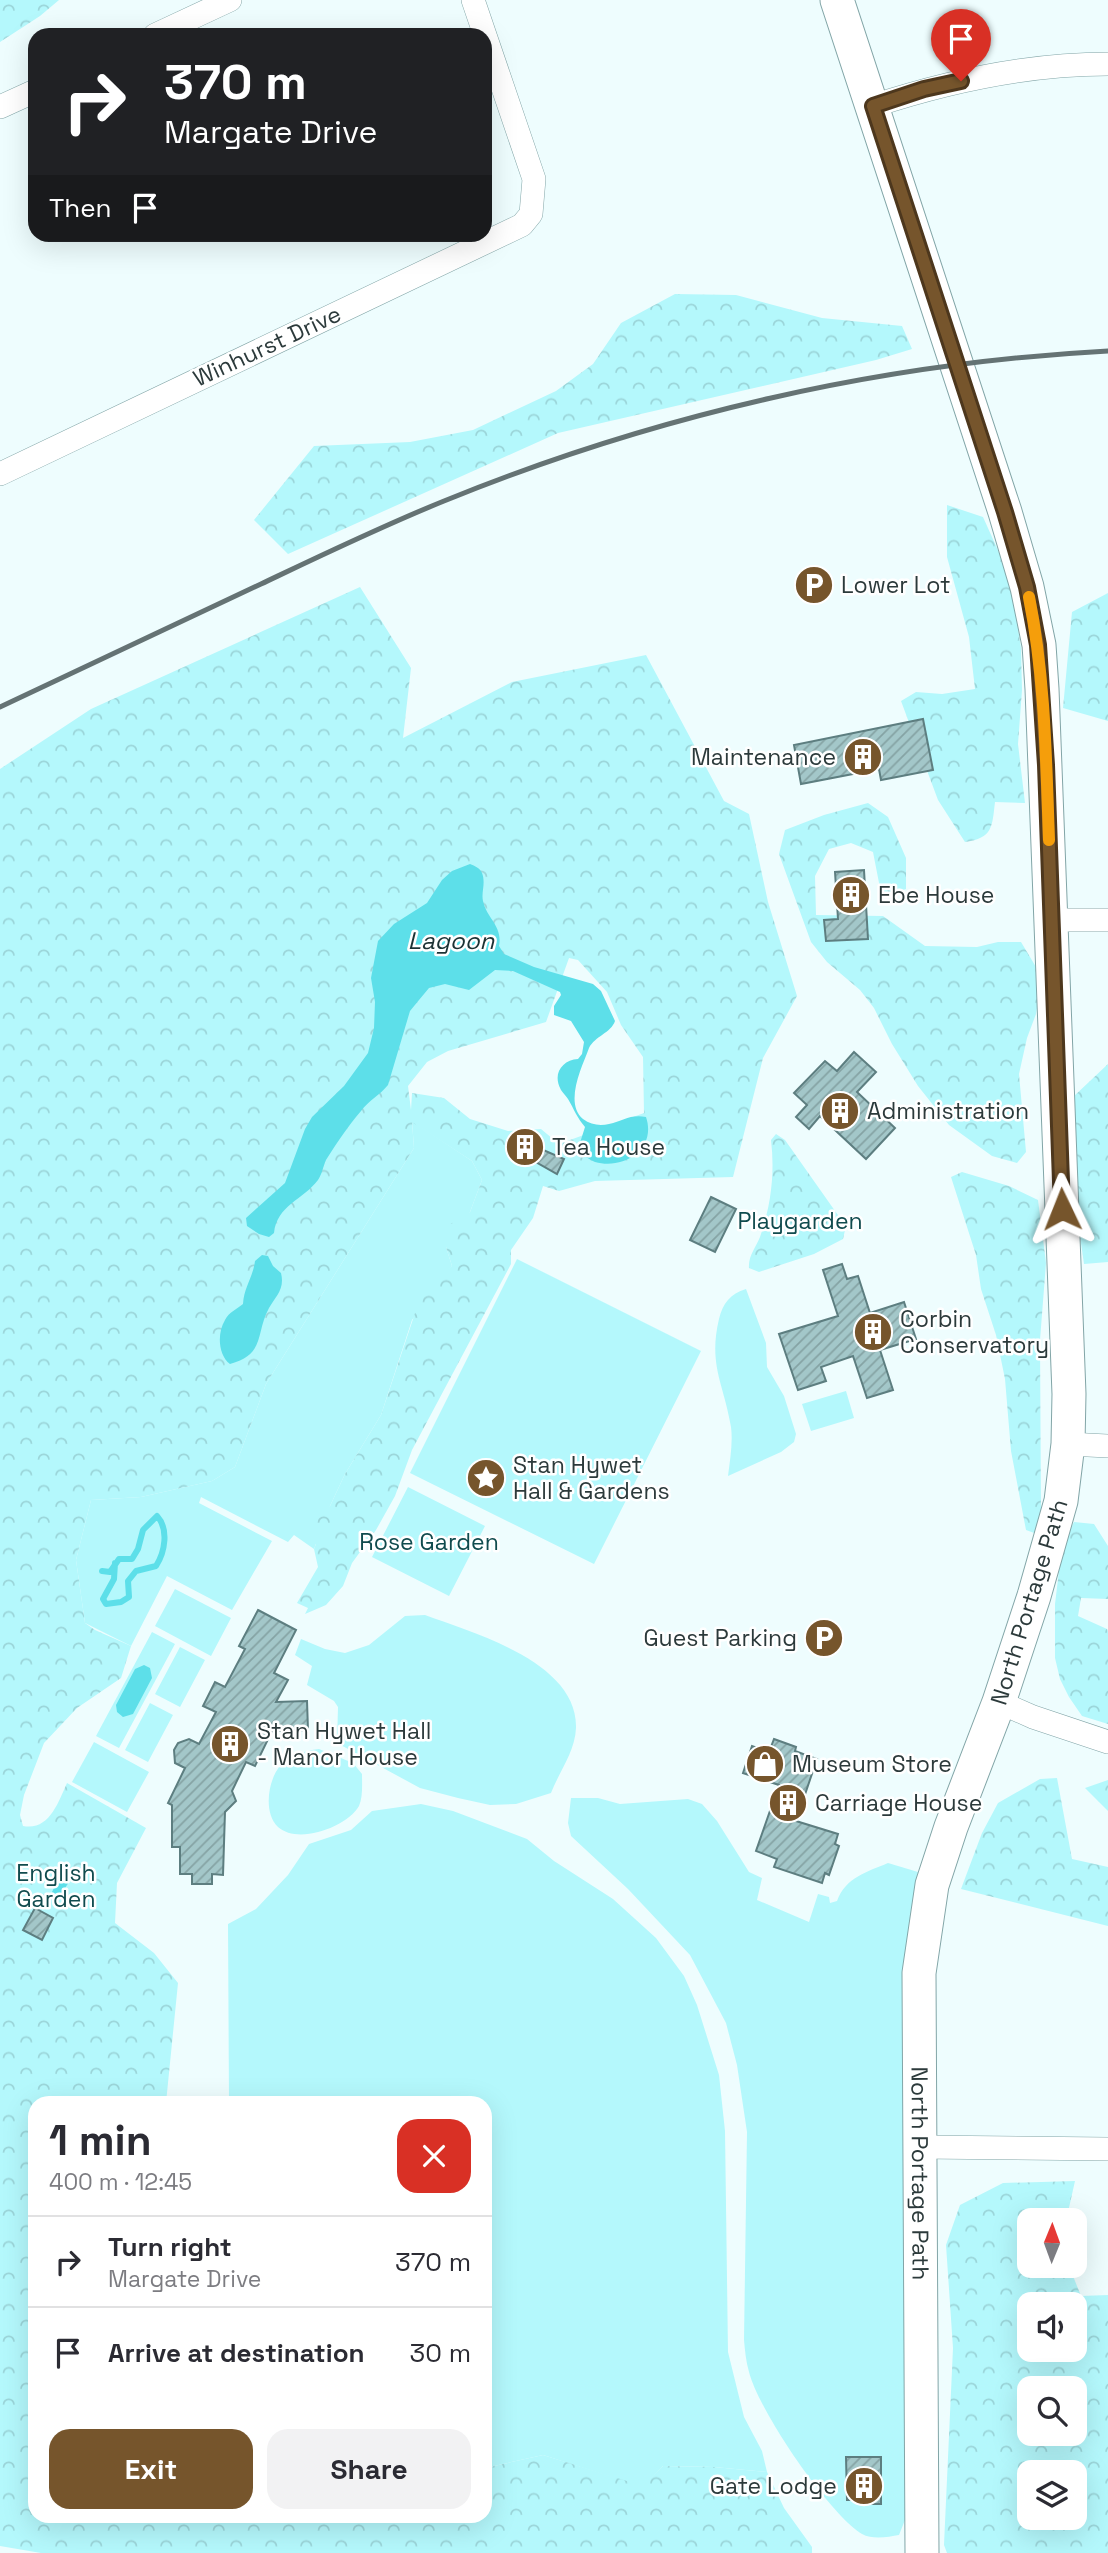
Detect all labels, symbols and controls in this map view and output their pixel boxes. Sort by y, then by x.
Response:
pin [931,9,991,81]
icon: arrive [942,20,980,58]
text: 370 m [164,51,307,113]
icon: right [49,56,140,147]
text: Margate Drive [164,112,377,152]
icon: arrive [126,189,164,227]
text: Then [49,191,112,225]
street label: Winhurst Drive [188,299,346,393]
parking icon: Lower Lot [793,564,835,606]
place label: Lower Lot [841,570,951,600]
building icon: Maintenance [842,736,884,778]
place label: Maintenance [691,742,836,772]
building icon: Ebe House [830,874,872,916]
place label: Ebe House [878,880,994,910]
water label: Lagoon [408,925,495,956]
building icon: Administration [819,1090,861,1132]
place label: Administration [867,1096,1029,1126]
building icon: Tea House [504,1126,546,1168]
place label: Tea House [552,1132,665,1162]
position arrow [1025,1172,1099,1246]
park label: Playgarden [737,1206,863,1236]
place label: Corbin Conservatory [900,1304,1049,1360]
building icon: Corbin Conservatory [852,1311,894,1353]
place label: Stan Hywet Hall & Gardens [513,1450,670,1506]
place icon: Stan Hywet Hall & Gardens [465,1457,507,1499]
street label: North Portage Path [983,1496,1075,1708]
park label: Rose Garden [359,1527,499,1557]
parking icon: Guest Parking [803,1617,845,1659]
place label: Guest Parking [643,1623,797,1653]
place label: Stan Hywet Hall - Manor House [257,1716,431,1772]
building icon: Stan Hywet Hall - Manor House [209,1723,251,1765]
shop icon: Museum Store [744,1743,786,1785]
place label: Museum Store [792,1749,952,1779]
building icon: Carriage House [767,1782,809,1824]
place label: Carriage House [815,1788,982,1818]
park label: English Garden [16,1858,96,1914]
street label: North Portage Path [904,2067,936,2280]
text: 1 min [49,2114,152,2167]
button: close [397,2119,471,2193]
text: 400 m · 12:45 [49,2167,192,2197]
north arrow [1017,2208,1087,2278]
map controls [1017,2208,1087,2530]
text: Turn right [108,2230,232,2264]
icon: right [49,2243,87,2281]
text: 370 m [395,2245,471,2279]
text: Margate Drive [108,2264,261,2294]
button: sound [1017,2292,1087,2362]
icon: arrive [49,2334,87,2372]
text: Arrive at destination [108,2336,365,2370]
text: 30 m [410,2336,471,2370]
button: search [1017,2376,1087,2446]
button: Exit [49,2429,253,2509]
button: Share [267,2429,471,2509]
button: layers [1017,2460,1087,2530]
building icon: Gate Lodge [843,2465,885,2507]
place label: Gate Lodge [710,2471,837,2501]

